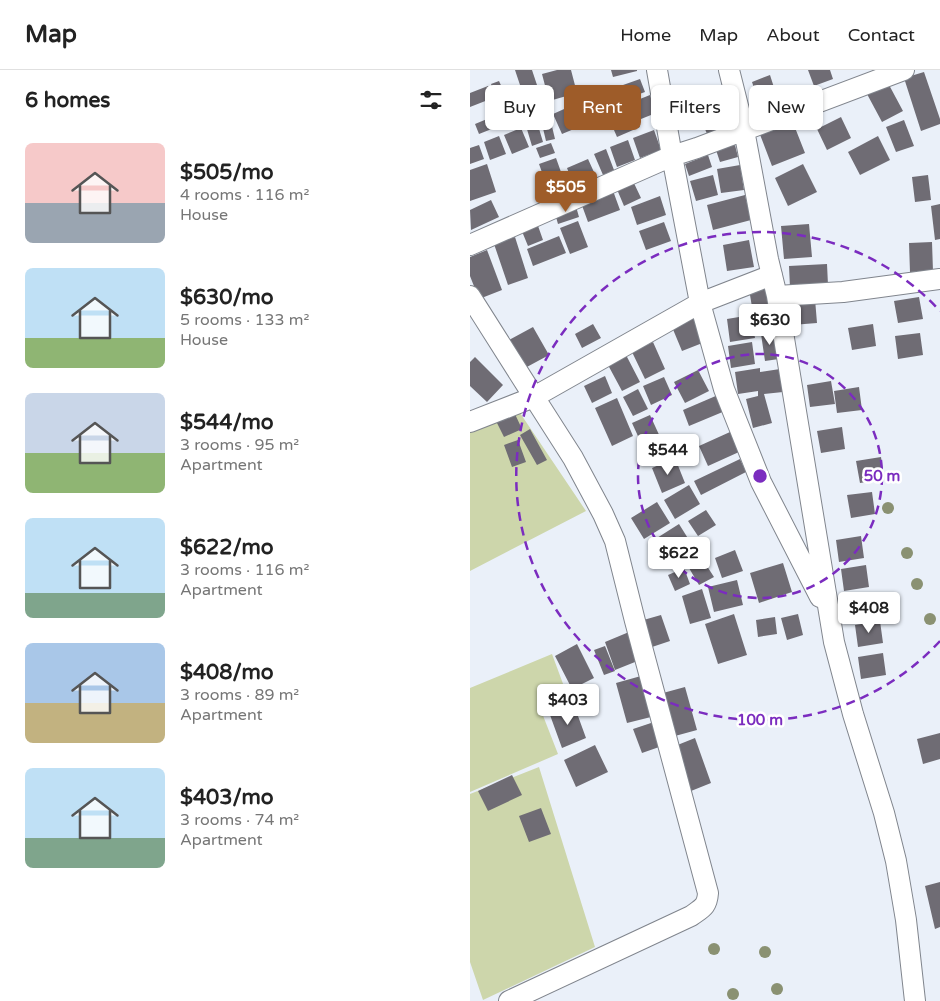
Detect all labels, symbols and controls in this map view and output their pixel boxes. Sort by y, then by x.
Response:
text: Map [25,20,77,49]
text: Home [620,24,671,46]
text: Map [699,24,738,46]
text: About [766,24,820,46]
text: Contact [848,24,915,46]
chip: Buy [485,85,554,130]
chip: Rent [564,85,641,130]
chip: Filters [651,85,739,130]
chip: New [749,85,823,130]
icon: filters [417,86,445,114]
text: 6 homes [25,88,110,113]
text: $505/mo [180,160,274,185]
icon: home [65,163,125,223]
pin: $505 [536,170,596,213]
text: $505 [546,177,586,197]
text: 4 rooms · 116 m² [180,185,309,205]
text: House [180,205,228,225]
text: $630/mo [180,285,274,310]
icon: home [65,288,125,348]
pin: $630 [740,304,800,346]
text: 5 rooms · 133 m² [180,310,309,330]
text: $630 [750,310,790,330]
text: House [180,330,228,350]
text: $544/mo [180,410,274,435]
icon: home [65,413,125,473]
pin: $544 [638,434,698,476]
text: 3 rooms · 95 m² [180,435,299,455]
text: $544 [648,440,688,460]
text: Apartment [180,455,263,475]
centre of rings [751,467,769,485]
text: 50 m [864,467,900,485]
text: $622/mo [180,535,274,560]
pin: $622 [649,536,709,579]
icon: home [65,538,125,598]
text: $622 [659,543,699,563]
text: 3 rooms · 116 m² [180,560,309,580]
text: Apartment [180,580,263,600]
pin: $408 [839,592,899,634]
text: $408 [849,598,889,618]
text: $408/mo [180,660,274,685]
icon: home [65,663,125,723]
pin: $403 [538,684,598,726]
text: 3 rooms · 89 m² [180,685,299,705]
text: $403 [548,690,588,710]
text: Apartment [180,705,263,725]
text: 100 m [737,711,783,729]
text: $403/mo [180,785,274,810]
icon: home [65,788,125,848]
text: 3 rooms · 74 m² [180,810,299,830]
text: Apartment [180,830,263,850]

